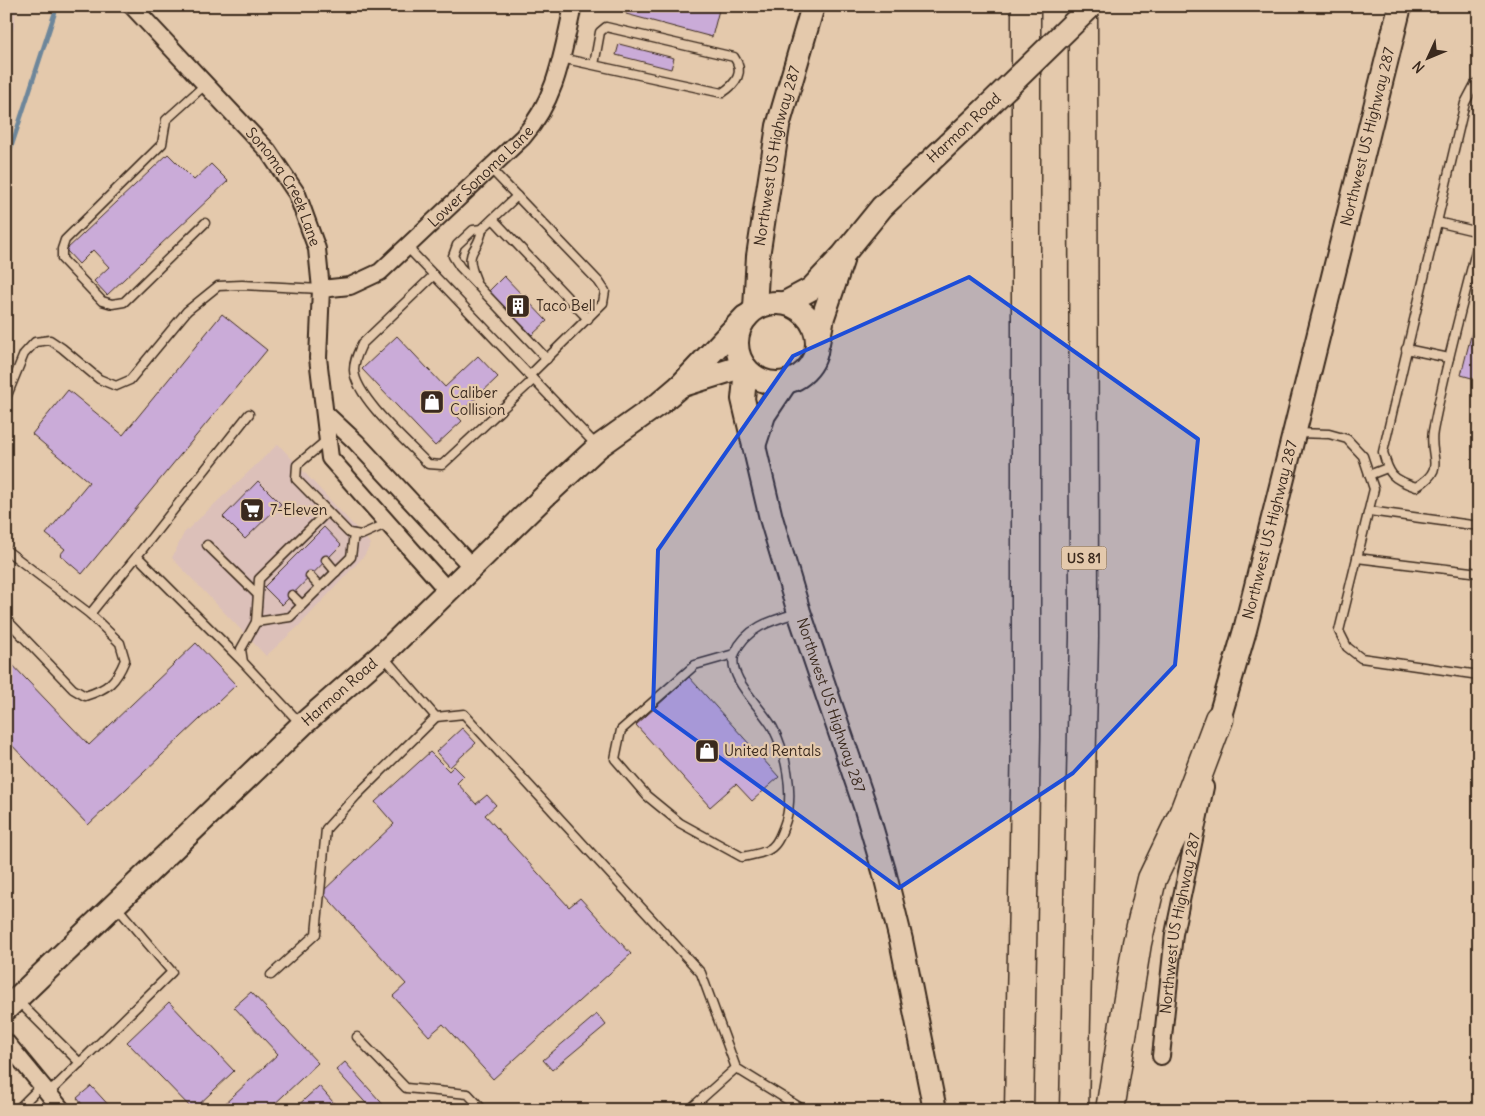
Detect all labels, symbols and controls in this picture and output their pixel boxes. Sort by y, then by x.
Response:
north arrow [1402,32,1452,82]
street label: Northwest US Highway 287 [1336,45,1398,228]
text: N [1409,57,1428,77]
street label: Northwest US Highway 287 [750,63,804,247]
street label: Harmon Road [923,88,1005,167]
street label: Lower Sonoma Lane [424,122,537,231]
street label: Sonoma Creek Lane [242,123,325,249]
building icon: Taco Bell [505,293,531,319]
place label: Taco Bell [536,296,596,315]
place label: Caliber Collision [450,383,506,419]
shop icon: Caliber Collision [419,389,445,415]
street label: Northwest US Highway 287 [1238,438,1301,621]
supermarket icon: 7-Eleven [239,497,265,523]
place label: 7-Eleven [270,500,328,519]
road number: US 81 [1062,546,1106,570]
street label: Northwest US Highway 287 [793,615,870,795]
street label: Harmon Road [297,653,381,730]
shop icon: United Rentals [694,738,720,764]
place label: United Rentals [724,741,821,760]
street label: Northwest US Highway 287 [1156,831,1204,1015]

